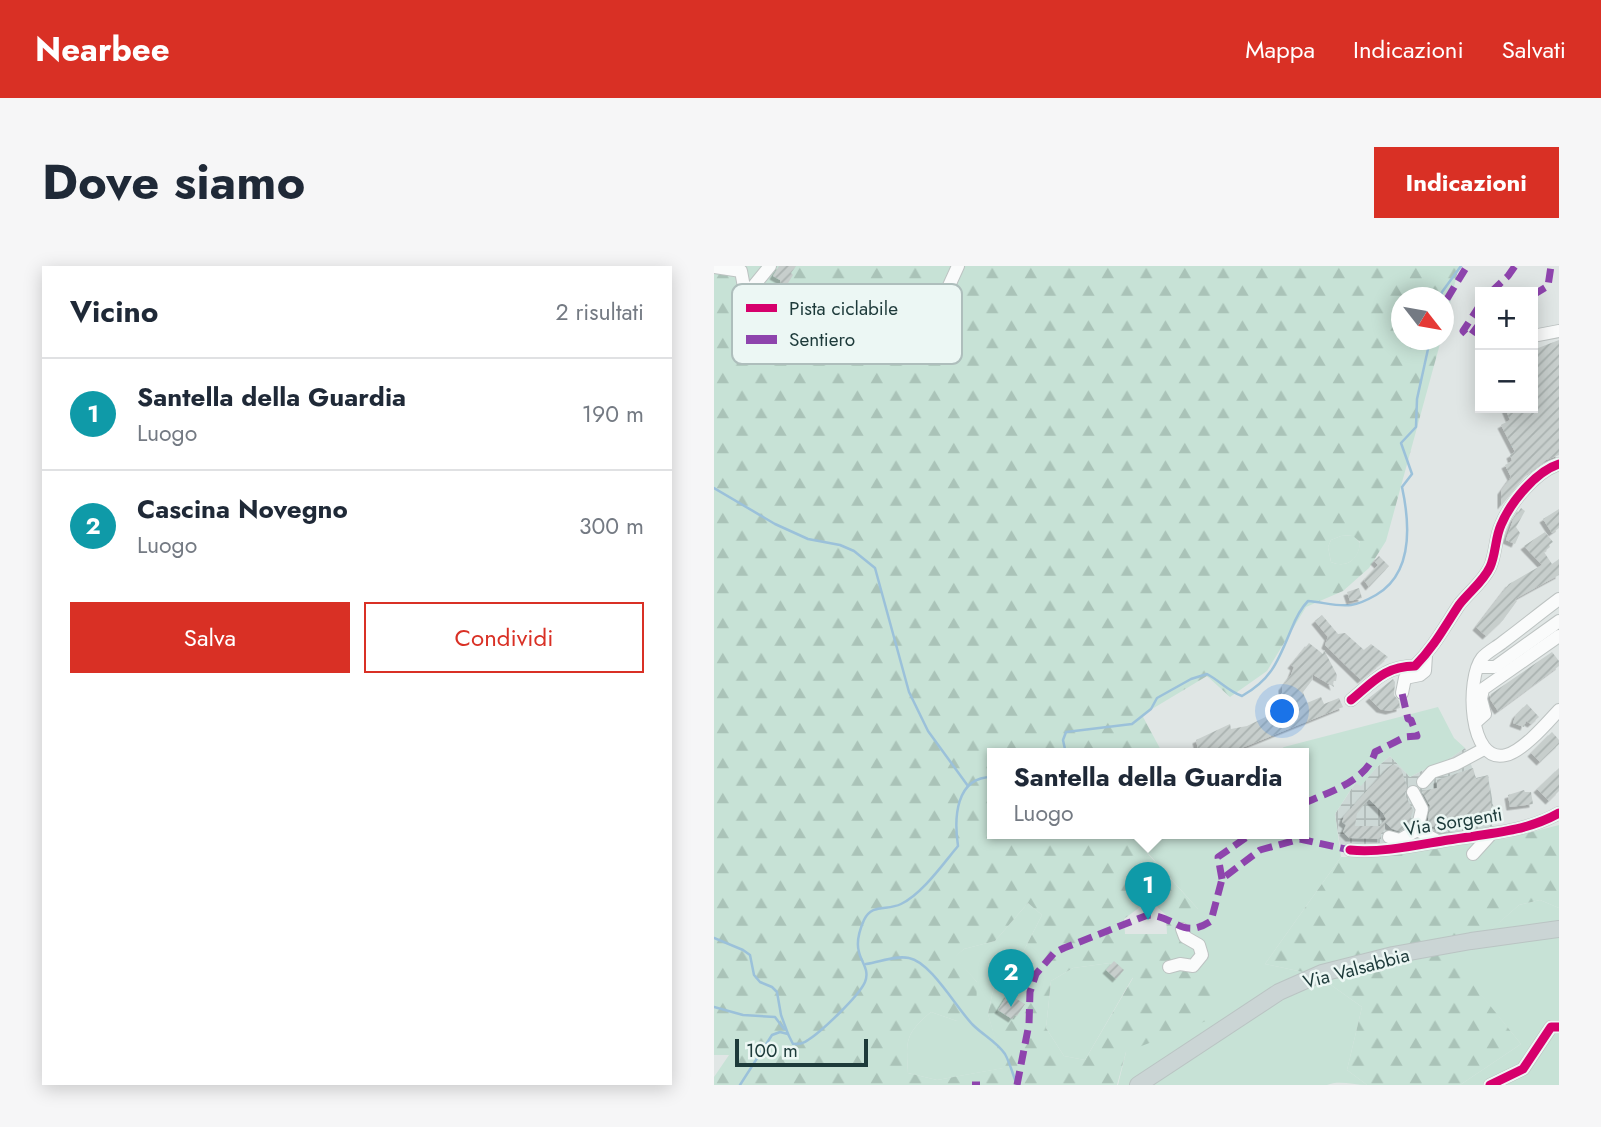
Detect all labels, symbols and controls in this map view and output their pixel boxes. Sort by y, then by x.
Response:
text: Nearbee [35,26,170,73]
text: Mappa [1245,32,1315,67]
text: Indicazioni [1353,32,1464,67]
text: Salvati [1502,32,1566,67]
text: Dove siamo [42,147,305,217]
button: Indicazioni [1374,147,1559,218]
legend [732,284,962,364]
north arrow [1391,287,1454,350]
map controls [1475,287,1538,413]
button: + [1475,287,1538,350]
text: Vicino [70,290,158,333]
text: 2 risultati [555,295,644,329]
text: Pista ciclabile [789,295,898,322]
text: Sentiero [789,326,855,353]
button: − [1475,350,1538,413]
text: Santella della Guardia [137,378,406,416]
text: 1 [87,397,99,431]
text: 190 m [582,397,644,431]
text: Luogo [137,416,197,450]
text: Cascina Novegno [137,490,348,528]
text: 2 [85,509,101,543]
text: 300 m [579,509,644,543]
text: Luogo [137,528,197,562]
button: Salva [70,602,350,673]
button: Condividi [364,602,644,673]
your location [1265,694,1299,728]
popup [987,748,1309,839]
text: Santella della Guardia [1013,758,1283,796]
text: Luogo [1013,796,1074,830]
street label: Via Sorgenti [1402,800,1504,843]
pin: 1 [1125,862,1171,920]
street label: Via Valsabbia [1300,941,1412,996]
pin: 2 [988,949,1034,1007]
scale bar [735,1036,868,1068]
text: 100 m [746,1037,798,1064]

